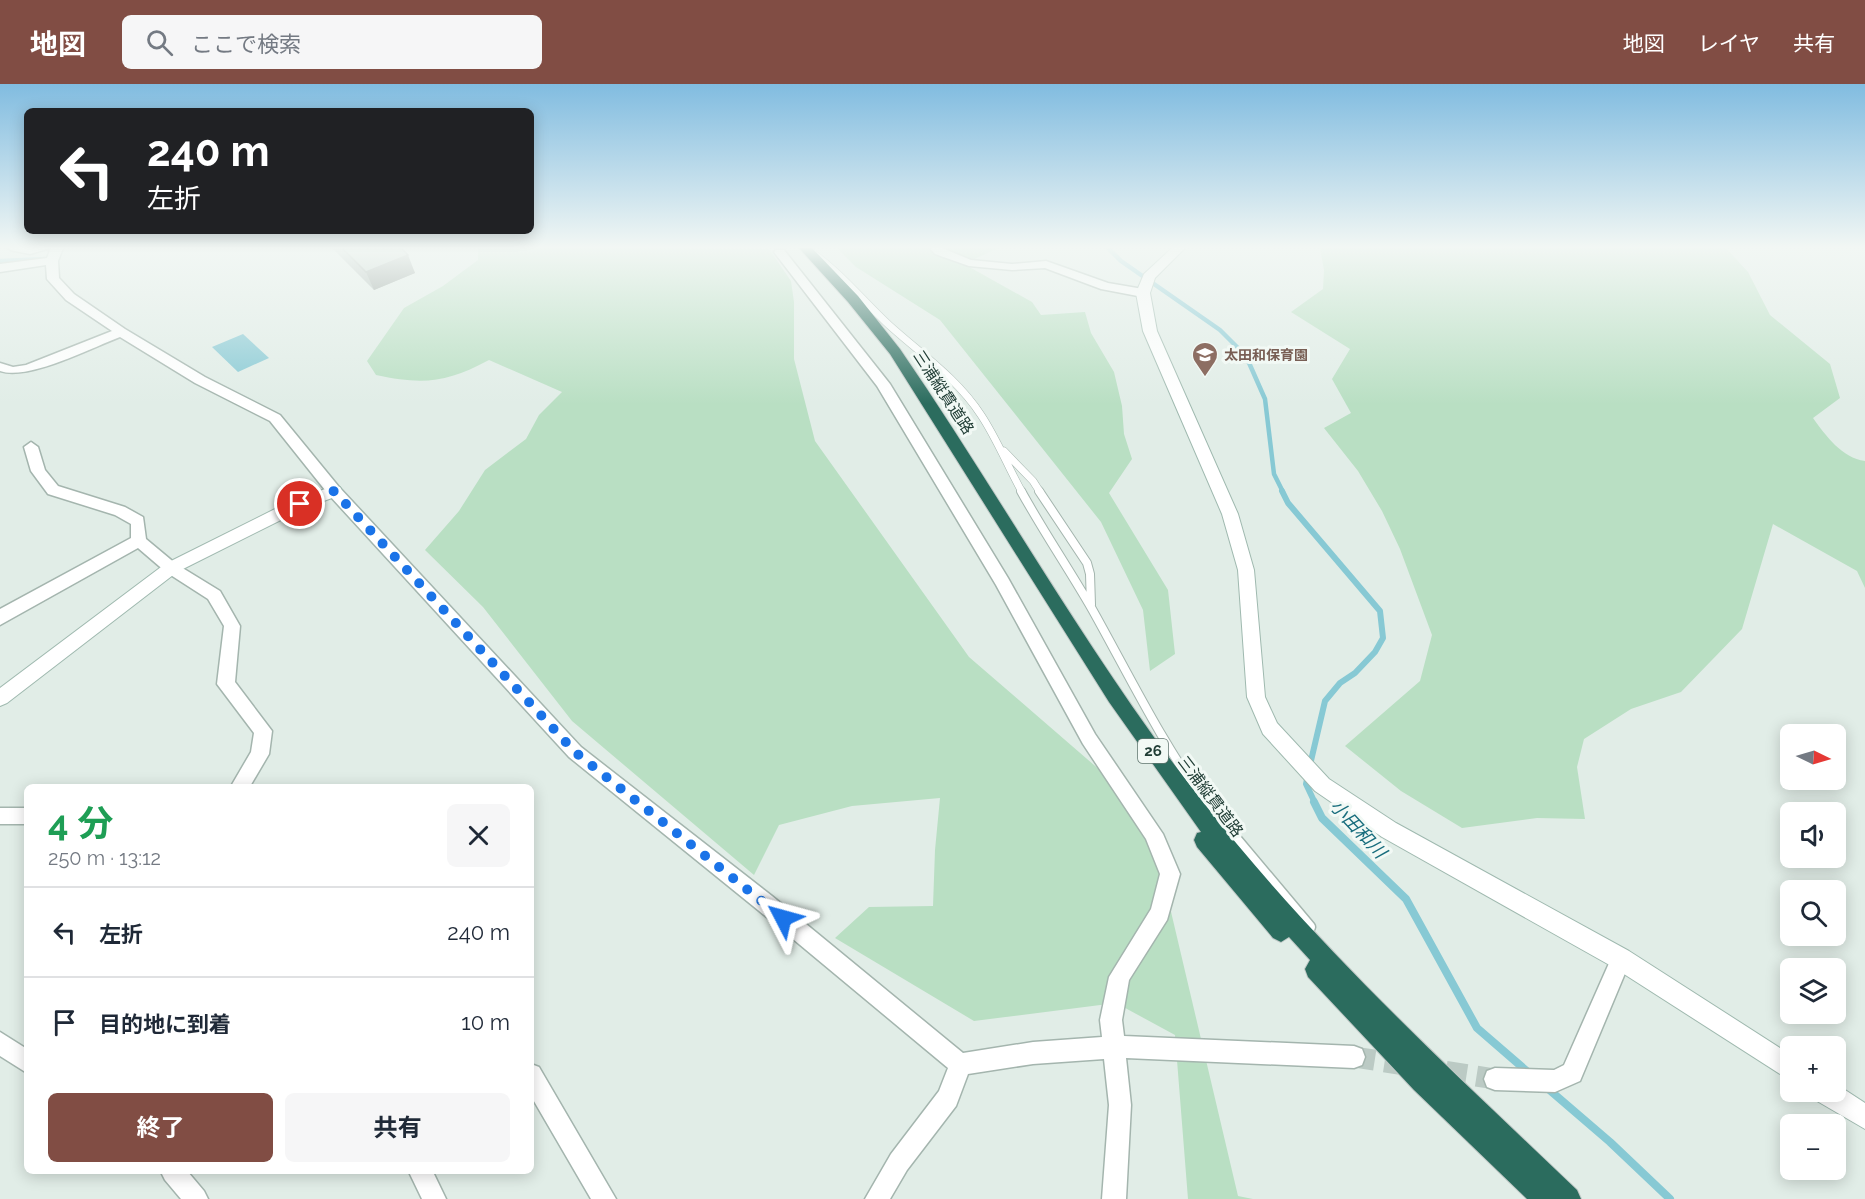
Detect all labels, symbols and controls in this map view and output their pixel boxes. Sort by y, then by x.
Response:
search box [122,15,542,69]
icon: search [143,26,176,59]
text: 地図 [30,28,86,61]
text: ここで検索 [191,31,301,57]
text: 地図 [1623,31,1665,56]
text: レイヤ [1698,31,1760,56]
text: 共有 [1793,31,1835,56]
text: 240 m [147,127,270,176]
icon: left [48,132,126,210]
text: 左折 [147,183,201,214]
school or university icon: 太田和保育園 [1190,340,1220,378]
street label: 三浦縦貫道路 [909,347,978,438]
place label: 太田和保育園 [1224,347,1308,363]
pin [274,478,325,529]
icon: arrive [283,487,316,520]
north arrow [1780,724,1846,790]
map controls [1780,724,1846,1180]
road number: 26 [1138,739,1168,763]
street label: 三浦縦貫道路 [1174,752,1247,840]
water label: 小田和川 [1326,795,1392,864]
text: 4 分 [48,802,113,844]
button: sound [1780,802,1846,868]
button: close [447,804,510,867]
text: 250 m · 13:12 [48,846,161,870]
button: search [1780,880,1846,946]
position arrow [751,886,815,950]
icon: left [48,916,81,949]
text: 240 m [447,919,510,945]
text: 左折 [99,921,143,947]
button: layers [1780,958,1846,1024]
icon: arrive [48,1006,81,1039]
text: 10 m [461,1009,510,1035]
text: 目的地に到着 [99,1011,231,1037]
button: + [1780,1036,1846,1102]
button: 終了 [48,1093,273,1162]
button: 共有 [285,1093,510,1162]
button: − [1780,1114,1846,1180]

